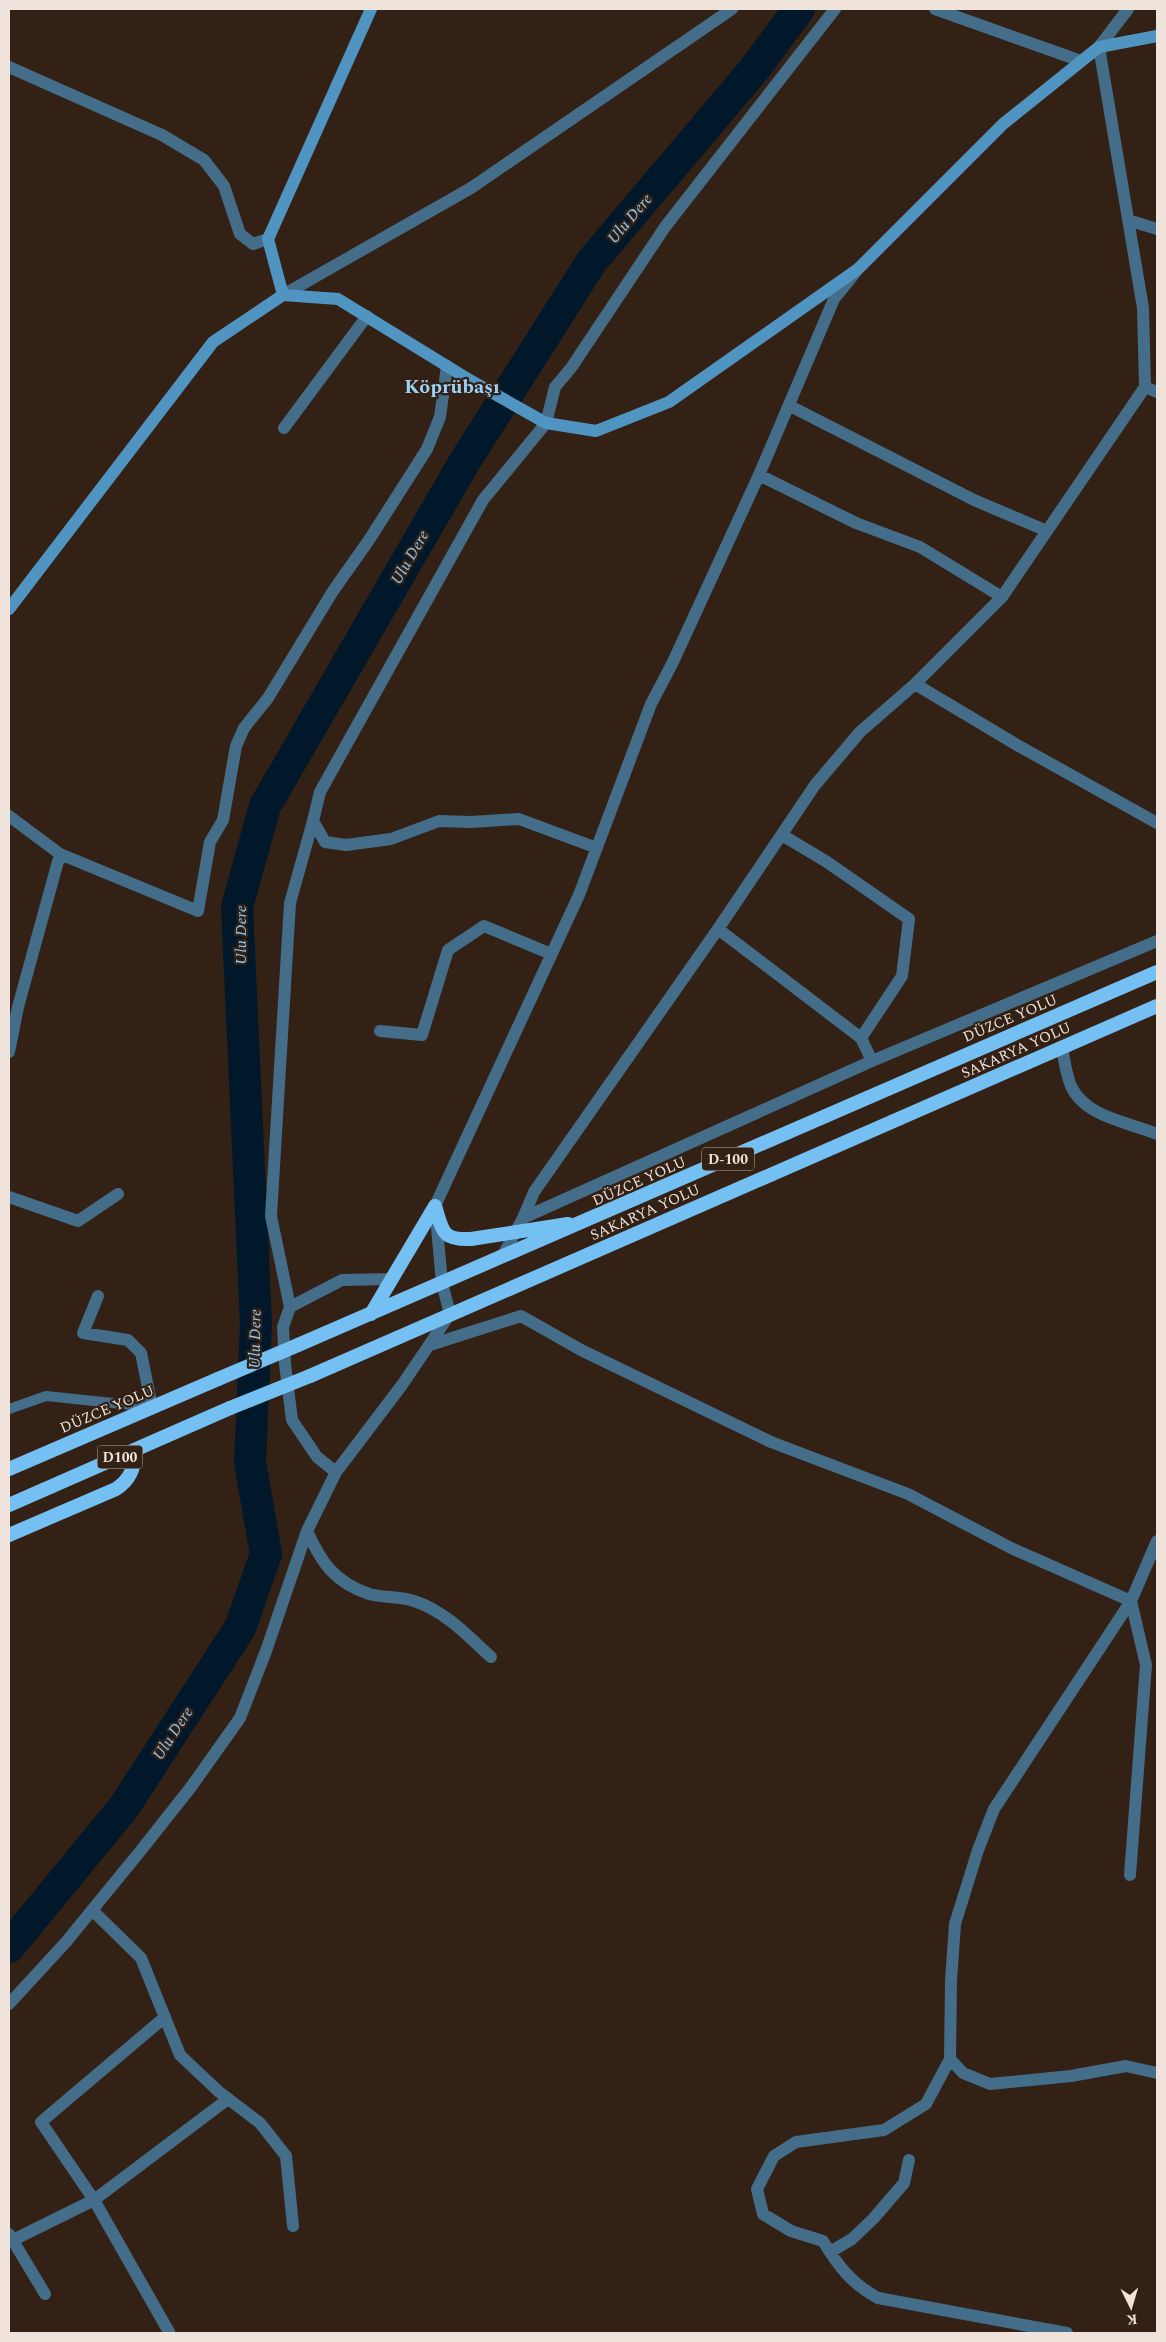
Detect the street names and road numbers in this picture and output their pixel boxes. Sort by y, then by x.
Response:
street label: DÜZCE YOLU [959,988,1061,1049]
street label: SAKARYA YOLU [958,1016,1075,1085]
road number: D-100 [702,1148,754,1170]
street label: DÜZCE YOLU [589,1150,690,1212]
street label: SAKARYA YOLU [587,1178,704,1247]
street label: DÜZCE YOLU [56,1379,158,1440]
road number: D100 [98,1445,142,1468]

